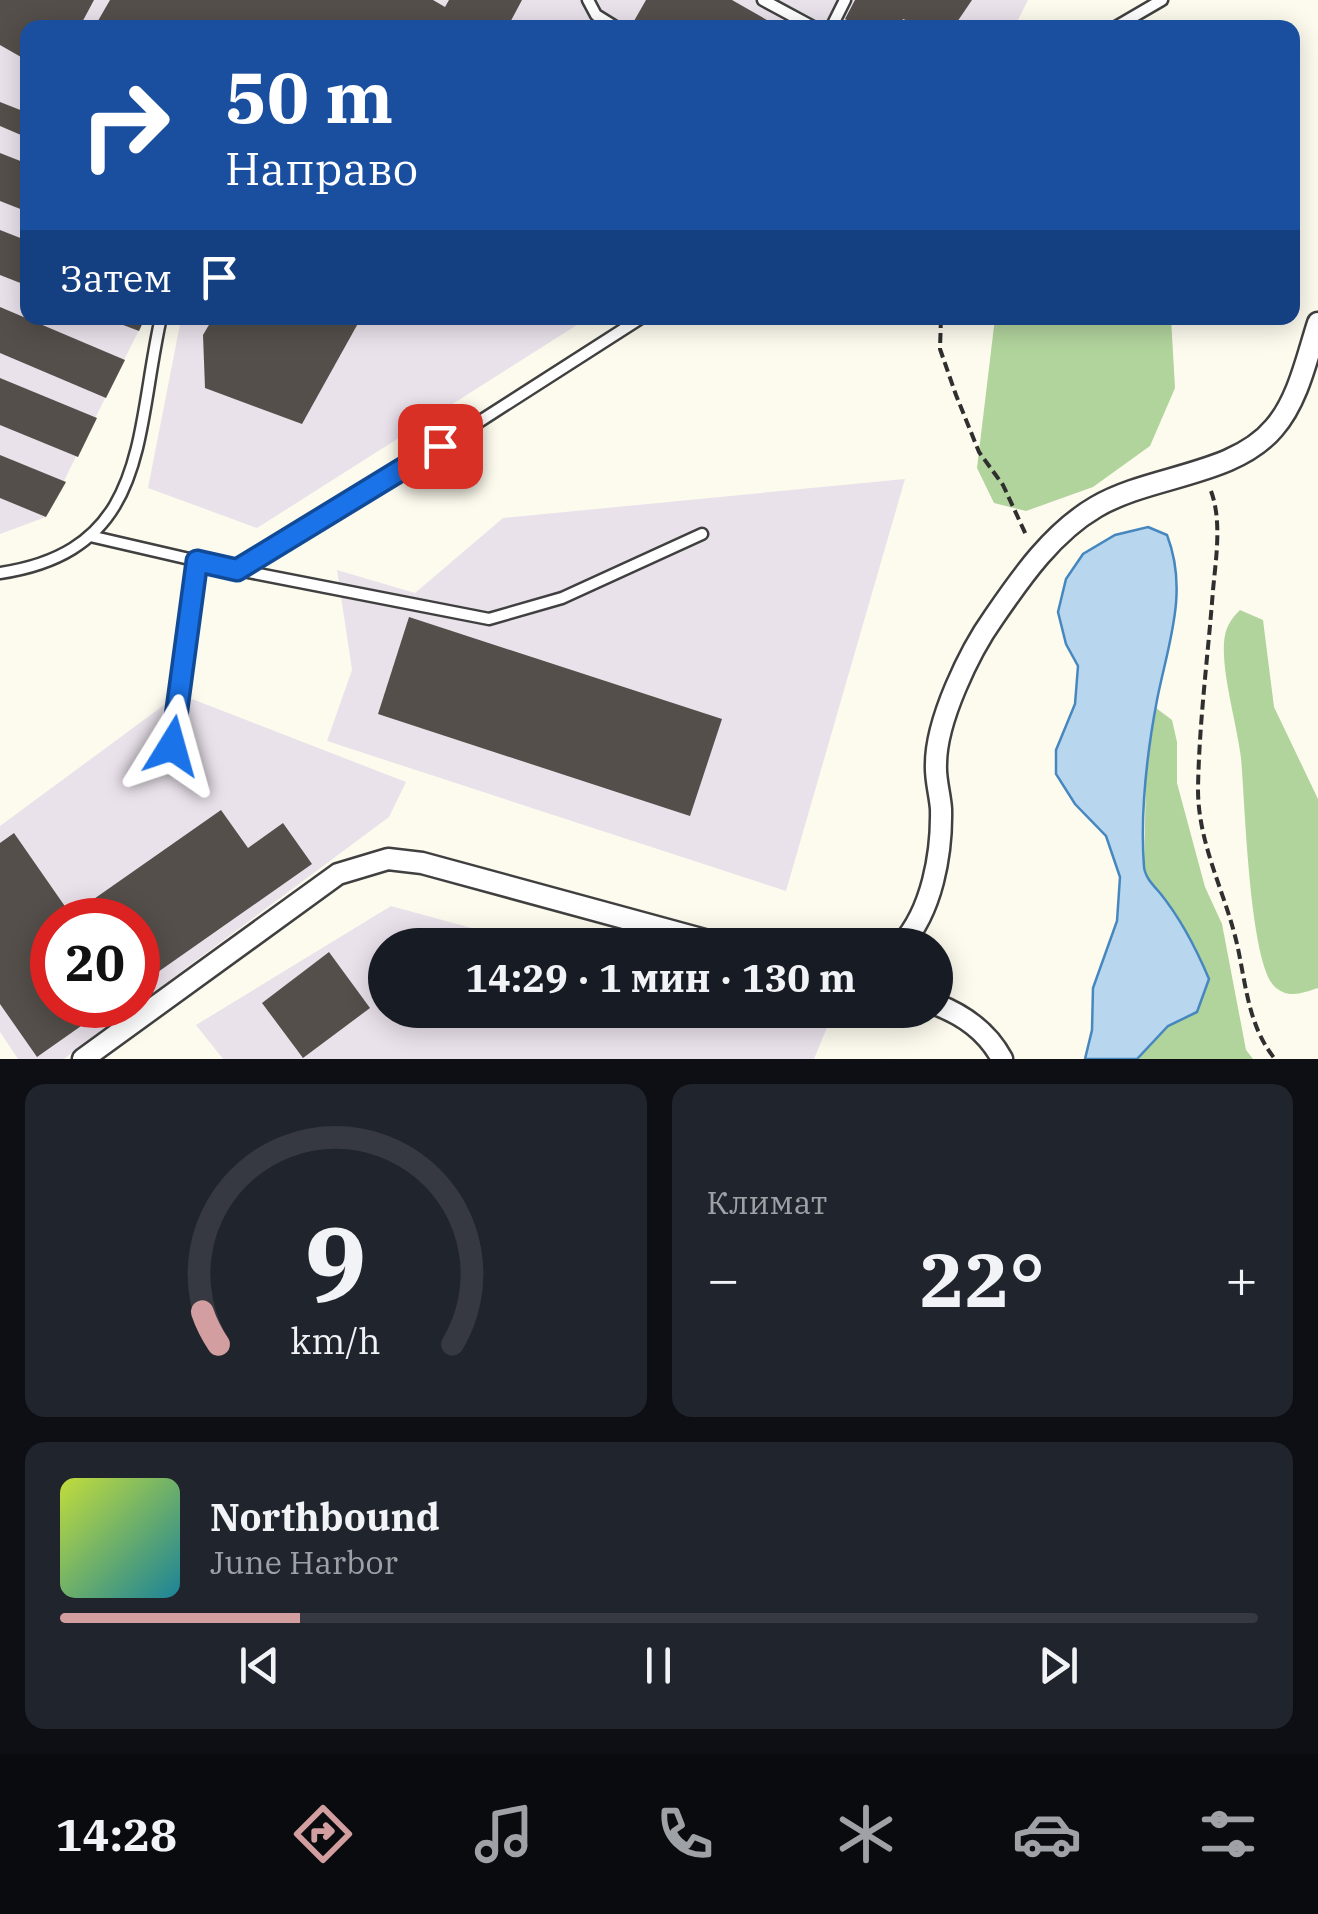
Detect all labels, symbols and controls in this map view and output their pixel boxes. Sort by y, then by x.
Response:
text: 50 m [225,51,393,142]
icon: right [60,60,190,190]
text: Направо [225,139,418,197]
icon: arrive [192,250,247,305]
text: Затем [60,253,172,302]
pin [398,404,483,489]
icon: arrive [413,419,468,474]
position arrow [120,694,224,798]
speed limit sign: 20 [30,898,160,1028]
text: 14:29 · 1 мин · 130 m [465,953,856,1002]
text: Климат [707,1181,827,1223]
text: 9 [305,1195,367,1331]
text: 22° [920,1230,1045,1328]
text: − [707,1243,740,1314]
text: + [1225,1243,1258,1314]
text: km/h [291,1317,381,1364]
text: Northbound [210,1492,440,1541]
text: June Harbor [210,1541,398,1583]
icon: previous [232,1638,287,1693]
icon: pause [631,1638,686,1693]
icon: next [1031,1638,1086,1693]
icon: directions [288,1799,358,1869]
icon: music [469,1799,539,1869]
icon: phone [650,1799,720,1869]
icon: climate [831,1799,901,1869]
icon: car [1012,1799,1082,1869]
icon: filters [1193,1799,1263,1869]
text: 14:28 [55,1805,177,1863]

